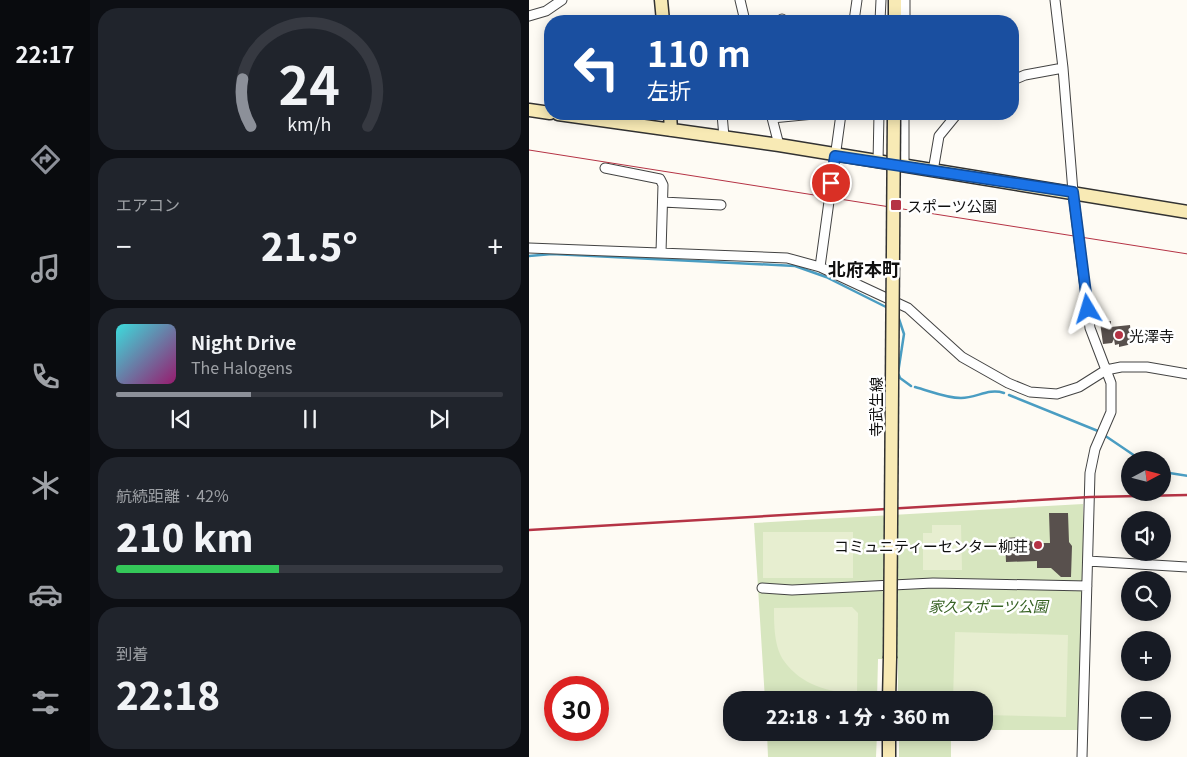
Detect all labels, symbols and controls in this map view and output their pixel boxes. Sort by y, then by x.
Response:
text: 110 m [647,26,751,77]
icon: left [564,35,629,100]
text: 22:17 [15,37,75,69]
text: 24 [279,45,340,120]
text: 左折 [647,73,691,105]
text: km/h [287,110,332,136]
icon: directions [28,142,63,177]
pin [810,162,852,204]
icon: arrive [817,169,845,197]
text: エアコン [116,192,180,216]
place label: スポーツ公園 [907,195,997,216]
marker: スポーツ公園 [889,198,903,212]
text: 21.5° [261,217,358,272]
text: − [116,225,132,265]
text: + [487,225,503,265]
icon: music [28,251,63,286]
district label: 北府本町 [828,255,900,281]
position arrow [1061,282,1113,334]
place label: 光澤寺 [1129,325,1174,346]
text: Night Drive [191,328,296,355]
marker: 光澤寺 [1113,329,1125,341]
text: The Halogens [191,355,293,379]
icon: phone [28,359,63,394]
street label: 寺武生線 [865,377,886,437]
icon: previous [167,405,195,433]
icon: pause [296,405,324,433]
icon: next [425,405,453,433]
north arrow [1121,451,1171,501]
map controls [1121,451,1171,741]
icon: climate [28,468,63,503]
text: 航続距離 · 42% [116,483,229,507]
text: 210 km [116,508,254,563]
button: sound [1121,511,1171,561]
place label: コミュニティーセンター柳荘 [834,535,1028,556]
marker: コミュニティーセンター柳荘 [1032,539,1044,551]
button: search [1121,571,1171,621]
icon: car [28,577,63,612]
park label: 家久スポーツ公園 [928,595,1050,616]
button: + [1121,631,1171,681]
text: 到着 [116,641,148,665]
text: 22:18 [116,666,220,721]
speed limit sign: 30 [544,676,609,741]
icon: filters [28,685,63,720]
button: − [1121,691,1171,741]
text: 22:18 · 1 分 · 360 m [766,702,950,729]

